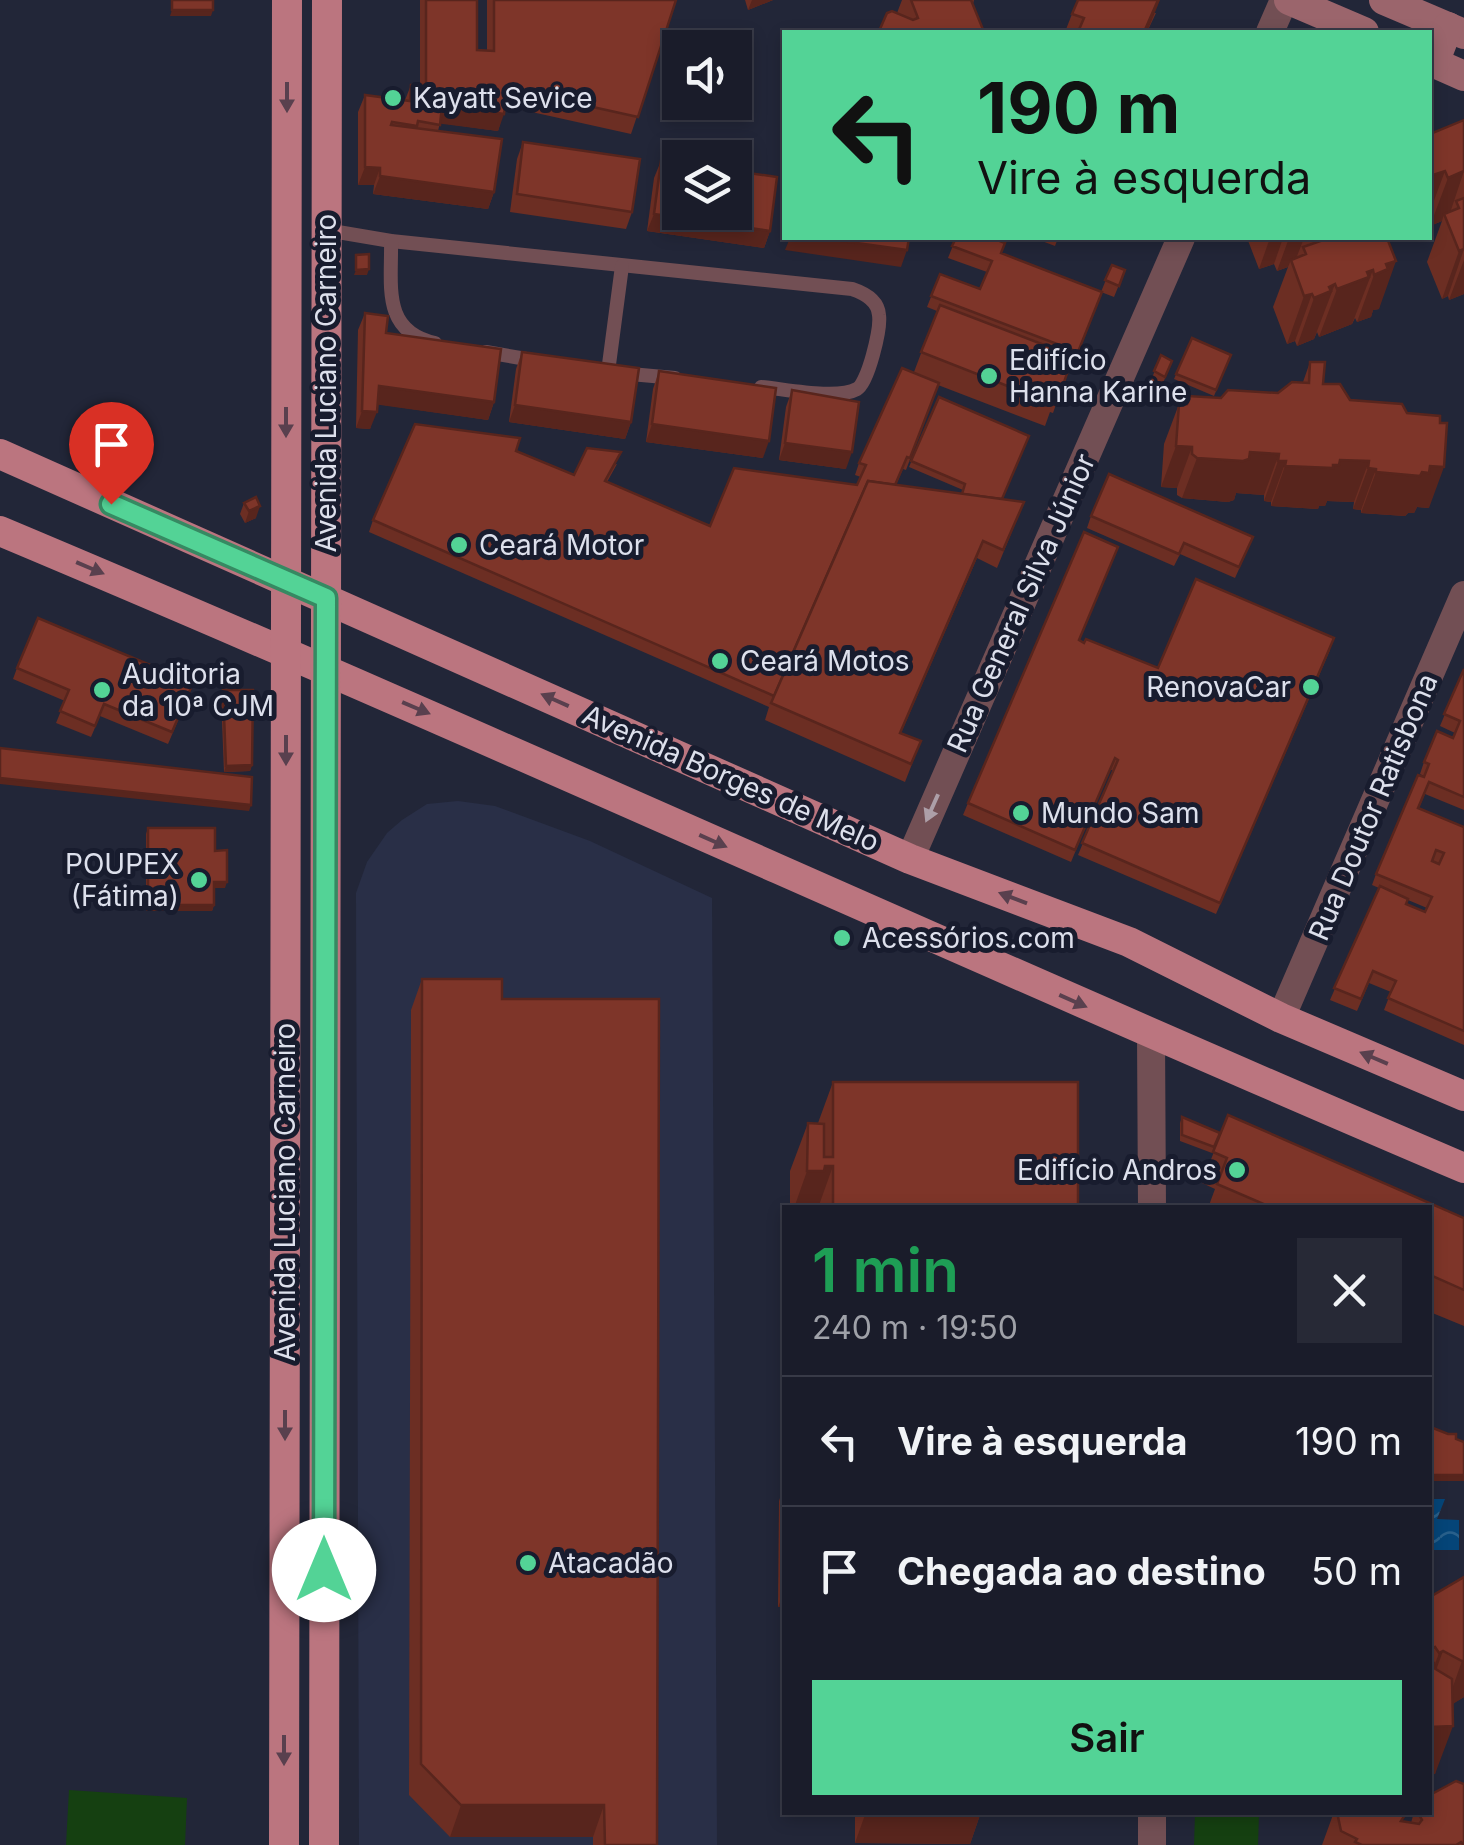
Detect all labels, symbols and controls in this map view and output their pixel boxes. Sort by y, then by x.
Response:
map controls [662,30,752,230]
button: sound [662,30,752,120]
text: 190 m [977,65,1180,150]
icon: left [812,70,942,200]
place label: Kayatt Sevice [413,81,593,115]
one-way arrow [279,82,295,114]
marker: Kayatt Sevice [382,87,404,109]
button: layers [662,140,752,230]
text: Vire à esquerda [977,150,1311,205]
street label: Avenida Luciano Carneiro [309,214,343,552]
place label: Edifício Hanna Karine [1009,343,1187,409]
marker: Edifício Hanna Karine [978,365,1000,387]
pin [69,402,154,505]
one-way arrow [278,407,294,439]
icon: arrive [84,417,139,472]
street label: Rua General Silva Júnior [940,448,1102,758]
place label: Ceará Motor [479,528,644,562]
marker: Ceará Motor [448,534,470,556]
one-way arrow [75,561,105,577]
place label: Ceará Motos [740,644,909,678]
marker: Ceará Motos [709,650,731,672]
place label: Auditoria da 10ª CJM [122,657,274,723]
street label: Rua Doutor Ratisbona [1301,669,1445,945]
place label: RenovaCar [1146,670,1291,704]
marker: RenovaCar [1300,676,1322,698]
marker: Auditoria da 10ª CJM [91,679,113,701]
one-way arrow [540,692,570,708]
street label: Avenida Borges de Melo [578,697,884,859]
one-way arrow [401,700,431,716]
one-way arrow [278,735,294,767]
one-way arrow [924,793,940,823]
place label: Mundo Sam [1041,796,1199,830]
marker: Mundo Sam [1010,802,1032,824]
one-way arrow [698,833,728,849]
place label: POUPEX (Fátima) [65,847,179,913]
marker: POUPEX (Fátima) [188,869,210,891]
one-way arrow [998,890,1028,905]
place label: Acessórios.com [862,921,1075,955]
marker: Acessórios.com [831,927,853,949]
one-way arrow [1058,993,1088,1009]
street label: Avenida Luciano Carneiro [268,1023,302,1361]
one-way arrow [1359,1050,1389,1066]
place label: Edifício Andros [1017,1153,1217,1187]
marker: Edifício Andros [1226,1159,1248,1181]
text: 1 min [812,1234,959,1306]
button: close [1297,1238,1402,1343]
text: 240 m · 19:50 [812,1308,1018,1347]
one-way arrow [277,1410,293,1442]
icon: left [812,1414,867,1469]
text: Vire à esquerda [897,1418,1188,1464]
text: 190 m [1295,1418,1402,1464]
position arrow [272,1518,376,1622]
icon: arrive [812,1544,867,1599]
place label: Atacadão [548,1546,673,1580]
text: Chegada ao destino [897,1548,1266,1594]
text: 50 m [1311,1548,1402,1594]
marker: Atacadão [517,1552,539,1574]
button: Sair [812,1680,1402,1795]
one-way arrow [276,1735,292,1767]

